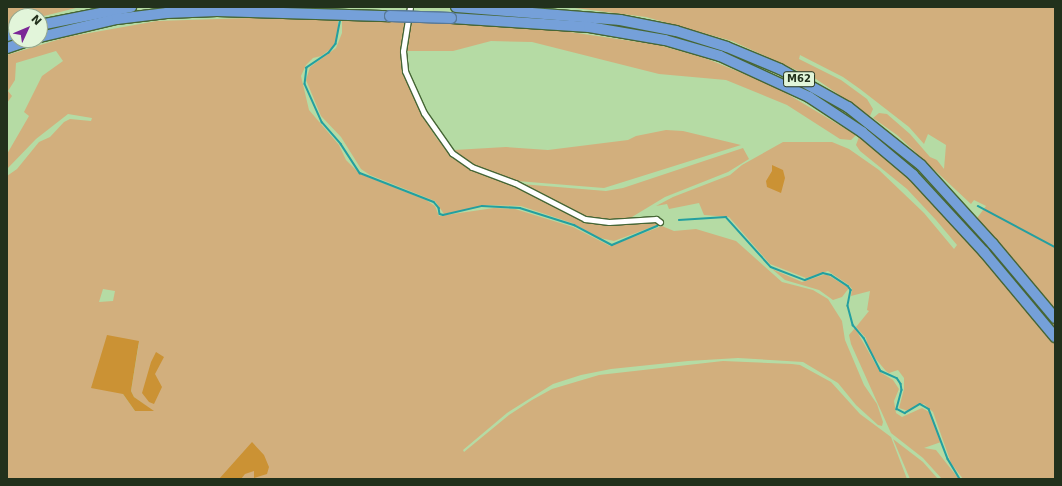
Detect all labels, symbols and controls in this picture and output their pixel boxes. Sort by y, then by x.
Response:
north arrow [8,8,48,48]
text: N [28,12,44,28]
road number: M62 [783,71,815,87]

